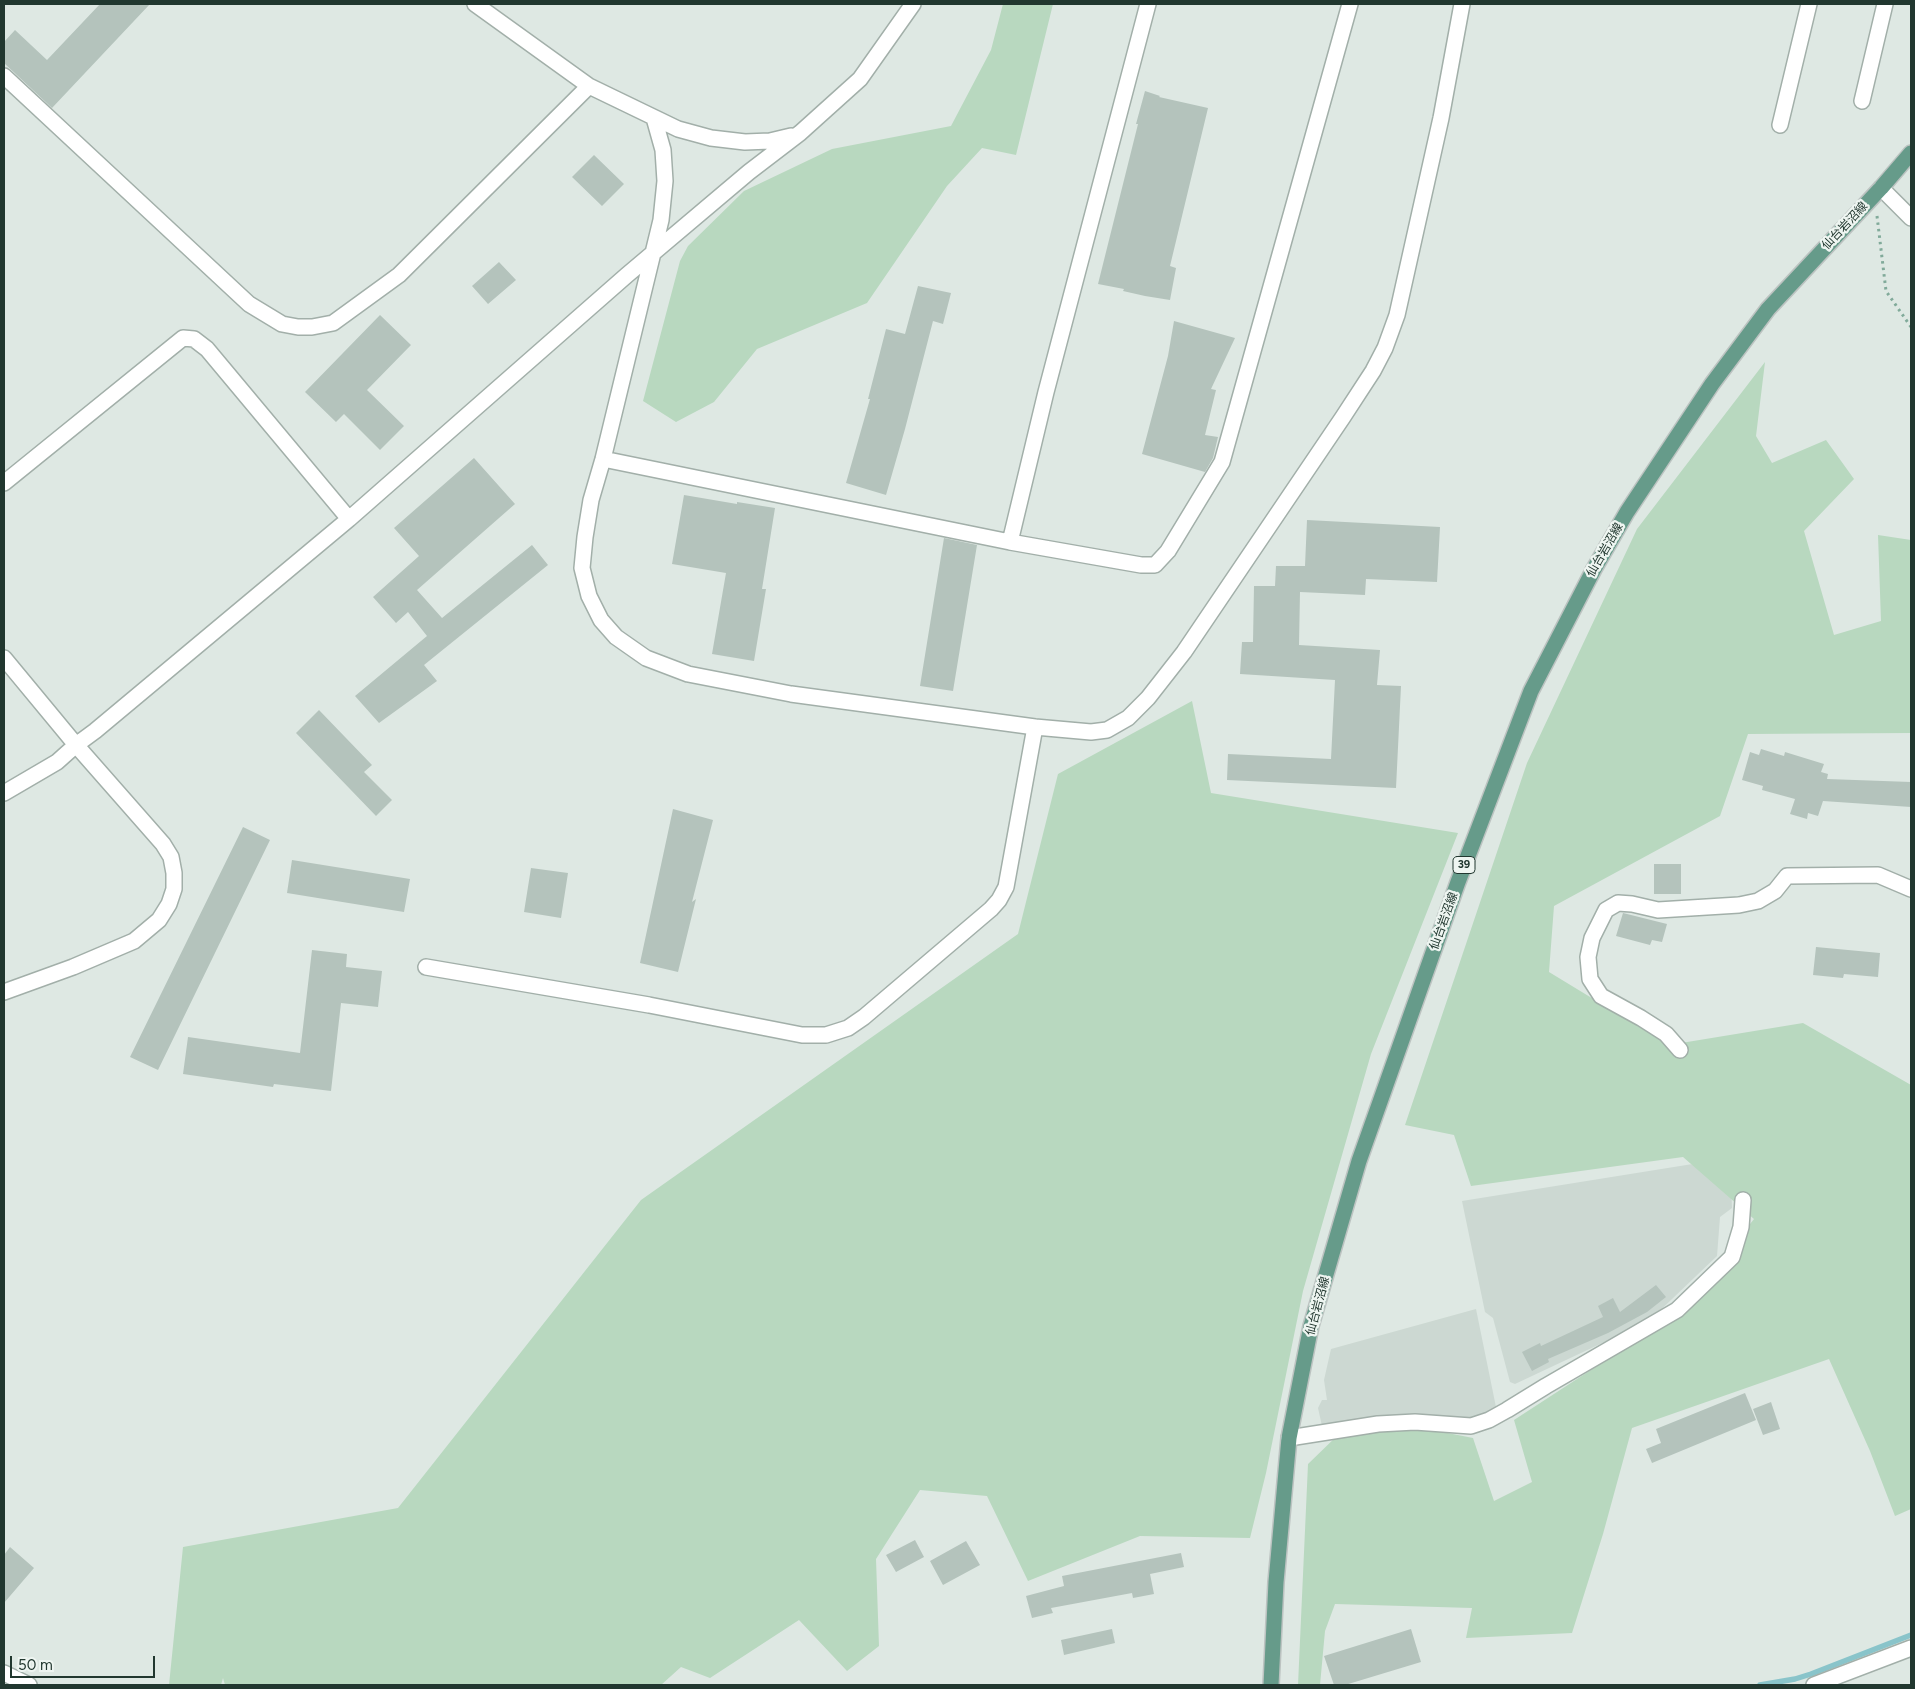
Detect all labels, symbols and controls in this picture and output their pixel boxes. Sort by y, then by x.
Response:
street label: 仙台岩沼線 [1819,199,1871,253]
street label: 仙台岩沼線 [1584,520,1626,580]
road number: 39 [1453,856,1475,874]
street label: 仙台岩沼線 [1427,890,1461,952]
street label: 仙台岩沼線 [1303,1275,1333,1337]
scale bar [12,1646,158,1678]
text: 50 m [18,1656,53,1674]

